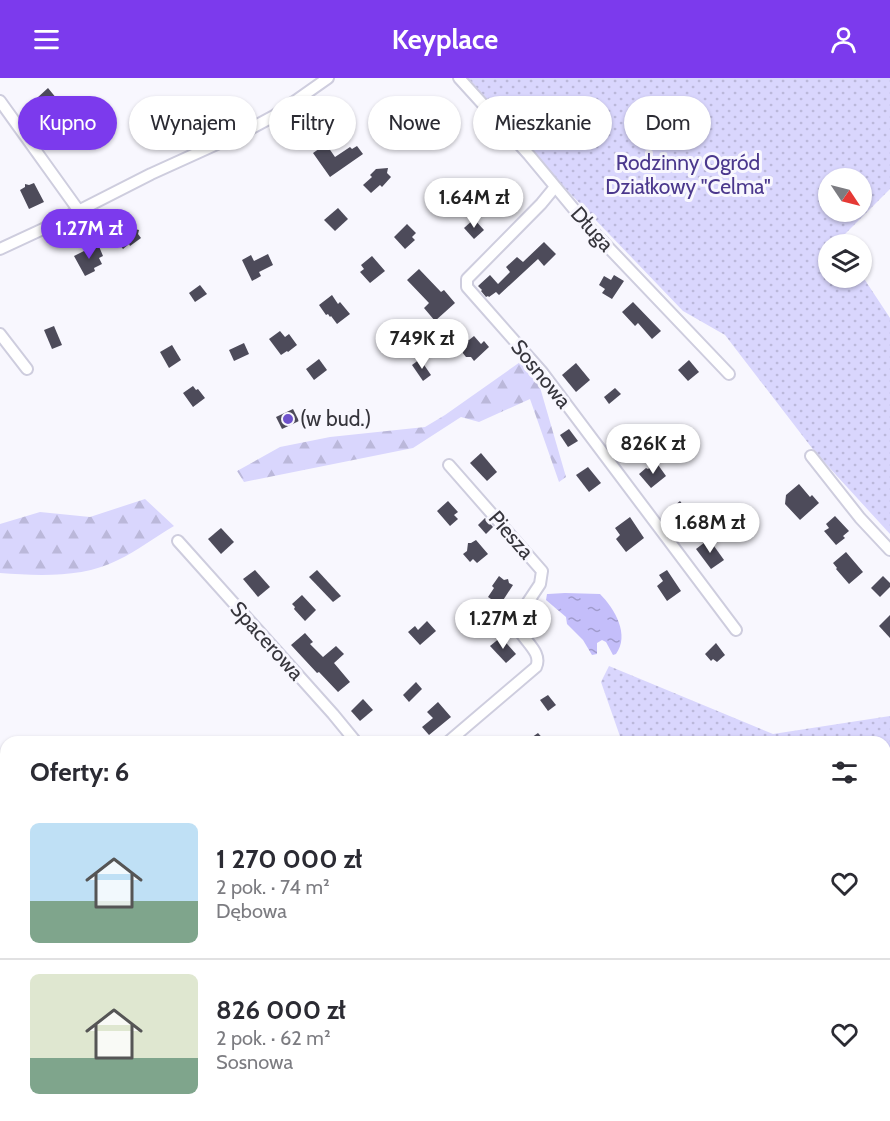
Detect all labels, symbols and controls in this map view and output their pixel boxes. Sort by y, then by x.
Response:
icon: menu [30,23,63,56]
text: Keyplace [392,23,498,56]
icon: person [827,23,860,56]
chip: Kupno [18,96,117,150]
chip: Wynajem [129,96,257,150]
chip: Filtry [269,96,356,150]
chip: Nowe [368,96,461,150]
chip: Mieszkanie [473,96,612,150]
chip: Dom [624,96,711,150]
park label: Rodzinny Ogród Działkowy "Celma" [605,150,771,199]
north arrow [818,168,872,222]
map controls [818,168,872,288]
pin: 1.64M zł [412,178,536,229]
text: 1.64M zł [438,185,510,209]
street label: Długa [566,201,619,256]
pin: 1.27M zł [27,209,151,260]
text: 1.27M zł [55,216,123,240]
button: layers [818,234,872,288]
pin: 749K zł [367,319,477,370]
text: 749K zł [390,326,454,350]
street label: Sosnowa [506,334,577,413]
place label: (w bud.) [300,406,371,431]
marker: (w bud.) [281,412,295,426]
pin: 826K zł [598,424,708,475]
text: 826K zł [620,431,686,455]
pin: 1.68M zł [648,503,772,554]
street label: Piesza [484,505,539,564]
text: 1.68M zł [675,510,745,534]
street label: Spacerowa [226,596,309,685]
pin: 1.27M zł [441,599,565,650]
text: 1.27M zł [469,606,537,630]
text: Oferty: 6 [30,756,129,788]
icon: filters [828,756,861,789]
text: 1 270 000 zł [216,843,362,875]
icon: home [78,847,150,919]
icon: heart [828,867,861,900]
text: 2 pok. · 74 m² [216,875,330,899]
text: Dębowa [216,899,287,923]
text: 826 000 zł [216,994,346,1026]
icon: home [78,998,150,1070]
icon: heart [828,1018,861,1051]
text: 2 pok. · 62 m² [216,1026,331,1050]
text: Sosnowa [216,1050,293,1074]

